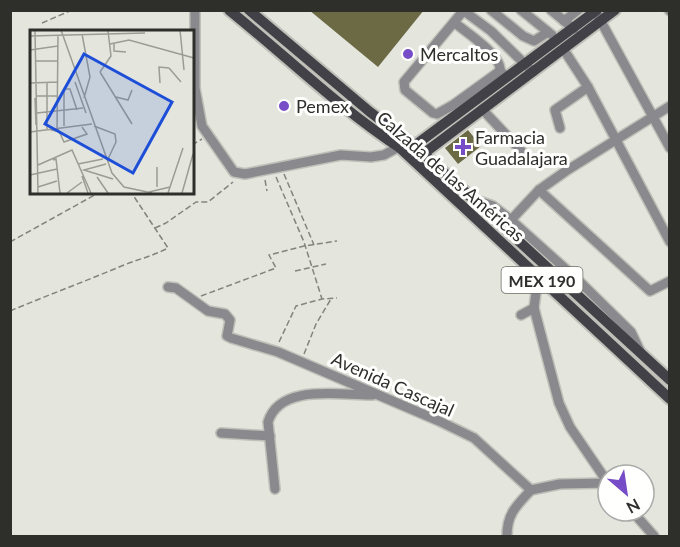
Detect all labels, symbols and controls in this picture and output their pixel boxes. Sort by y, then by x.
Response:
inset map [30,30,194,194]
place label: Mercaltos [420,43,499,65]
marker: Mercaltos [401,47,415,61]
place label: Pemex [296,95,349,117]
marker: Pemex [277,99,291,113]
street label: Calzada de las Américas [373,106,529,246]
place label: Farmacia Guadalajara [475,126,568,169]
marker: Farmacia Guadalajara [456,140,470,154]
road number: MEX 190 [502,267,582,293]
street label: Avenida Cascajal [328,347,458,421]
north arrow [596,463,656,523]
text: N [624,495,644,518]

